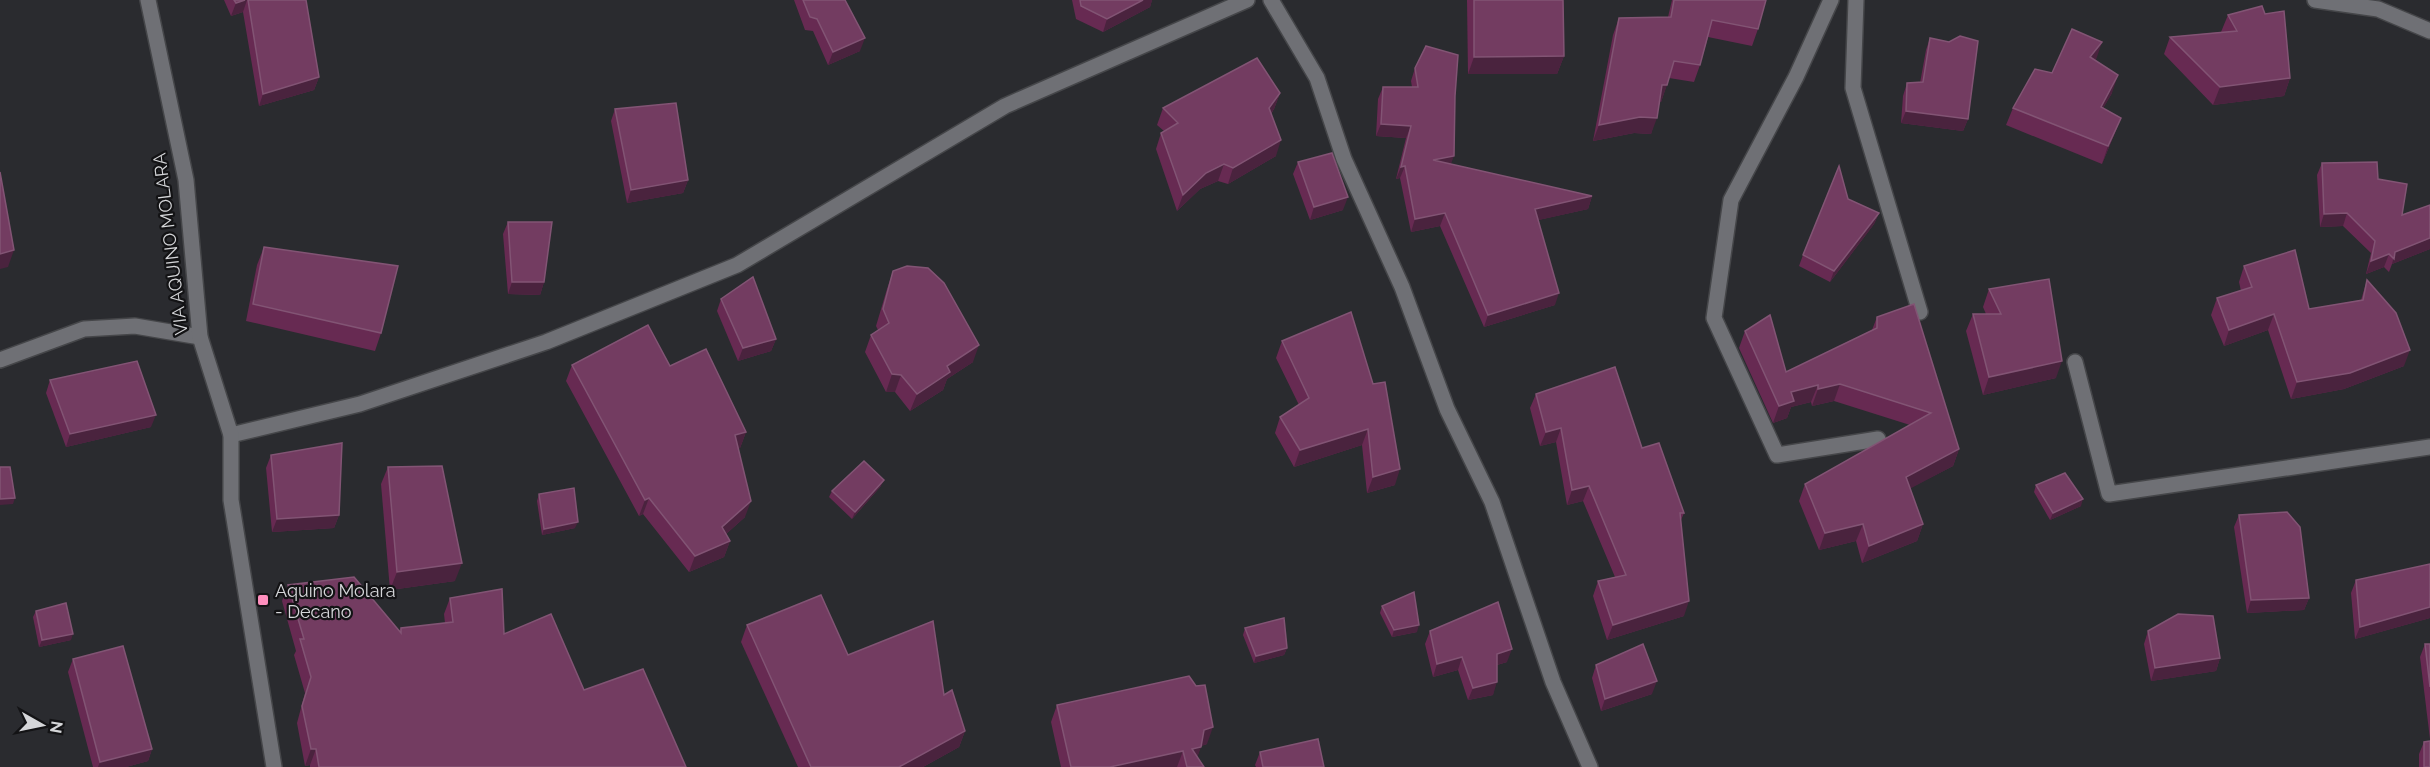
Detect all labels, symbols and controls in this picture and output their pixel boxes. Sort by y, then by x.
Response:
street label: VIA AQUINO MOLARA [148,152,192,336]
place label: Aquino Molara - Decano [275,580,396,622]
marker: Aquino Molara - Decano [256,593,270,607]
north arrow [12,695,72,755]
text: N [46,720,67,735]

